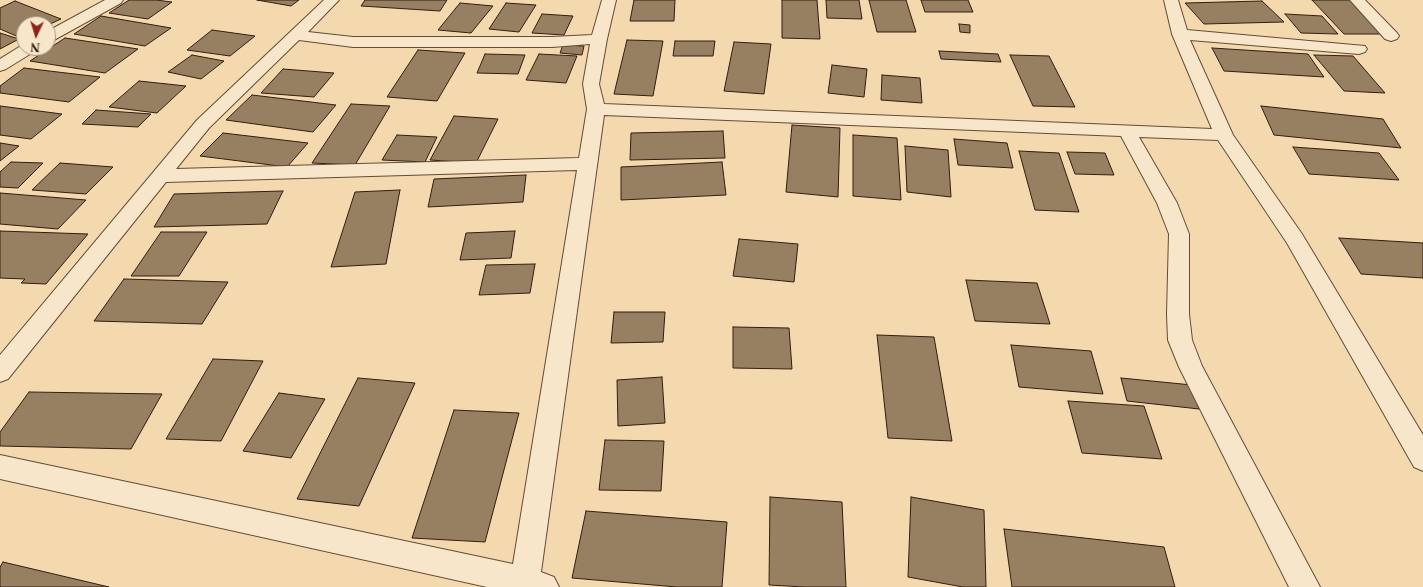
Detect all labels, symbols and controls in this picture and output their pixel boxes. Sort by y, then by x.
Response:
north arrow [16,16,56,56]
text: N [30,40,40,54]

